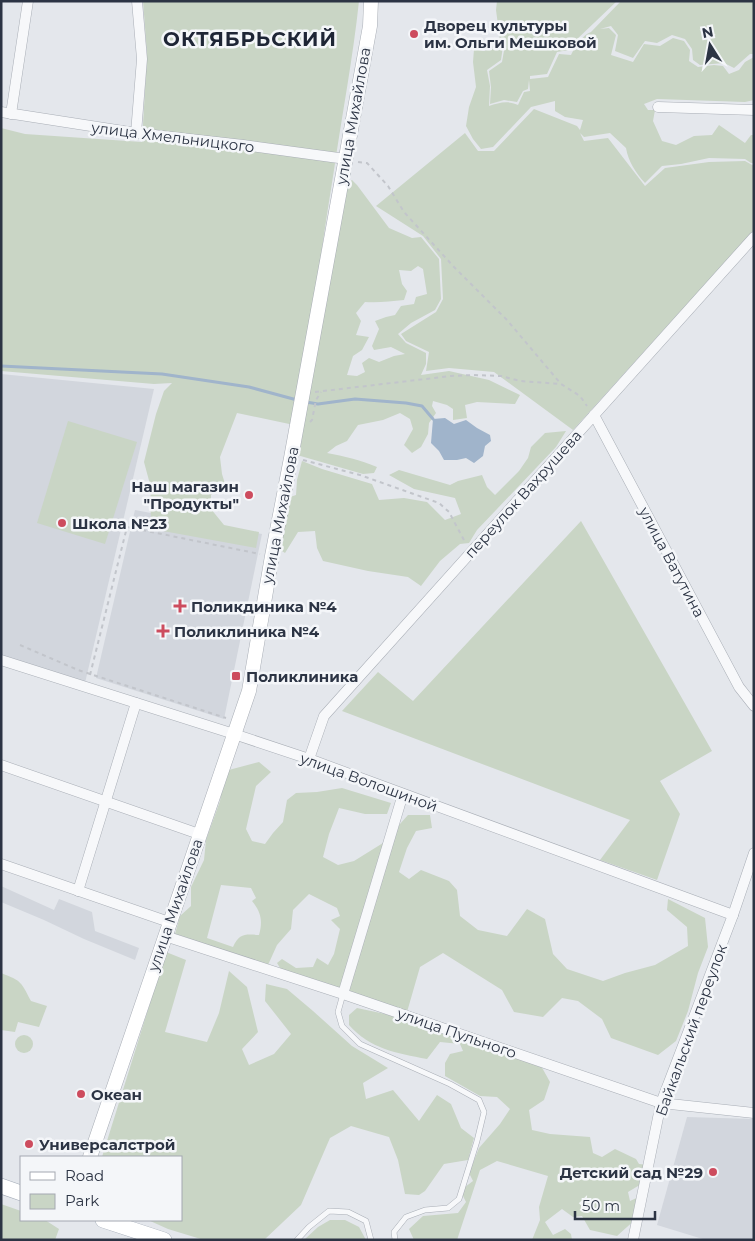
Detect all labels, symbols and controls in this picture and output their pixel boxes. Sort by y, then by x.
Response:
place label: Дворец культуры им. Ольги Мешковой [424,16,597,52]
north arrow [685,20,735,70]
text: N [700,22,715,42]
district label: ОКТЯБРЬСКИЙ [163,27,337,51]
marker: Дворец культуры им. Ольги Мешковой [408,28,420,40]
street label: улица Михайлова [331,46,374,187]
street label: улица Хмельницкого [89,117,256,156]
street label: переулок Вахрушева [460,426,586,562]
street label: улица Михайлова [257,445,303,586]
place label: Наш магазин "Продукты" [131,477,239,513]
marker: Наш магазин "Продукты" [243,489,255,501]
street label: улица Ватутина [634,503,709,621]
place label: Школа №23 [72,514,167,533]
marker: Школа №23 [56,517,68,529]
place label: Поликдиника №4 [191,597,337,616]
marker: Поликдиника №4 [173,599,187,613]
place label: Поликлиника №4 [174,622,320,641]
marker: Поликлиника №4 [156,624,170,638]
place label: Поликлиника [246,667,358,686]
marker: Поликлиника [230,670,242,682]
street label: улица Волошиной [297,748,440,816]
street label: улица Михайлова [143,836,207,975]
street label: Байкальский переулок [651,941,731,1119]
street label: улица Пульного [394,1003,519,1062]
place label: Океан [91,1085,142,1104]
marker: Океан [75,1088,87,1100]
place label: Универсалстрой [39,1135,175,1154]
marker: Универсалстрой [23,1138,35,1150]
legend [20,1156,182,1221]
place label: Детский сад №29 [560,1163,703,1182]
text: Road [65,1166,104,1185]
marker: Детский сад №29 [707,1166,719,1178]
scale bar [575,1188,655,1220]
text: Park [65,1191,99,1210]
text: 50 m [582,1196,620,1215]

